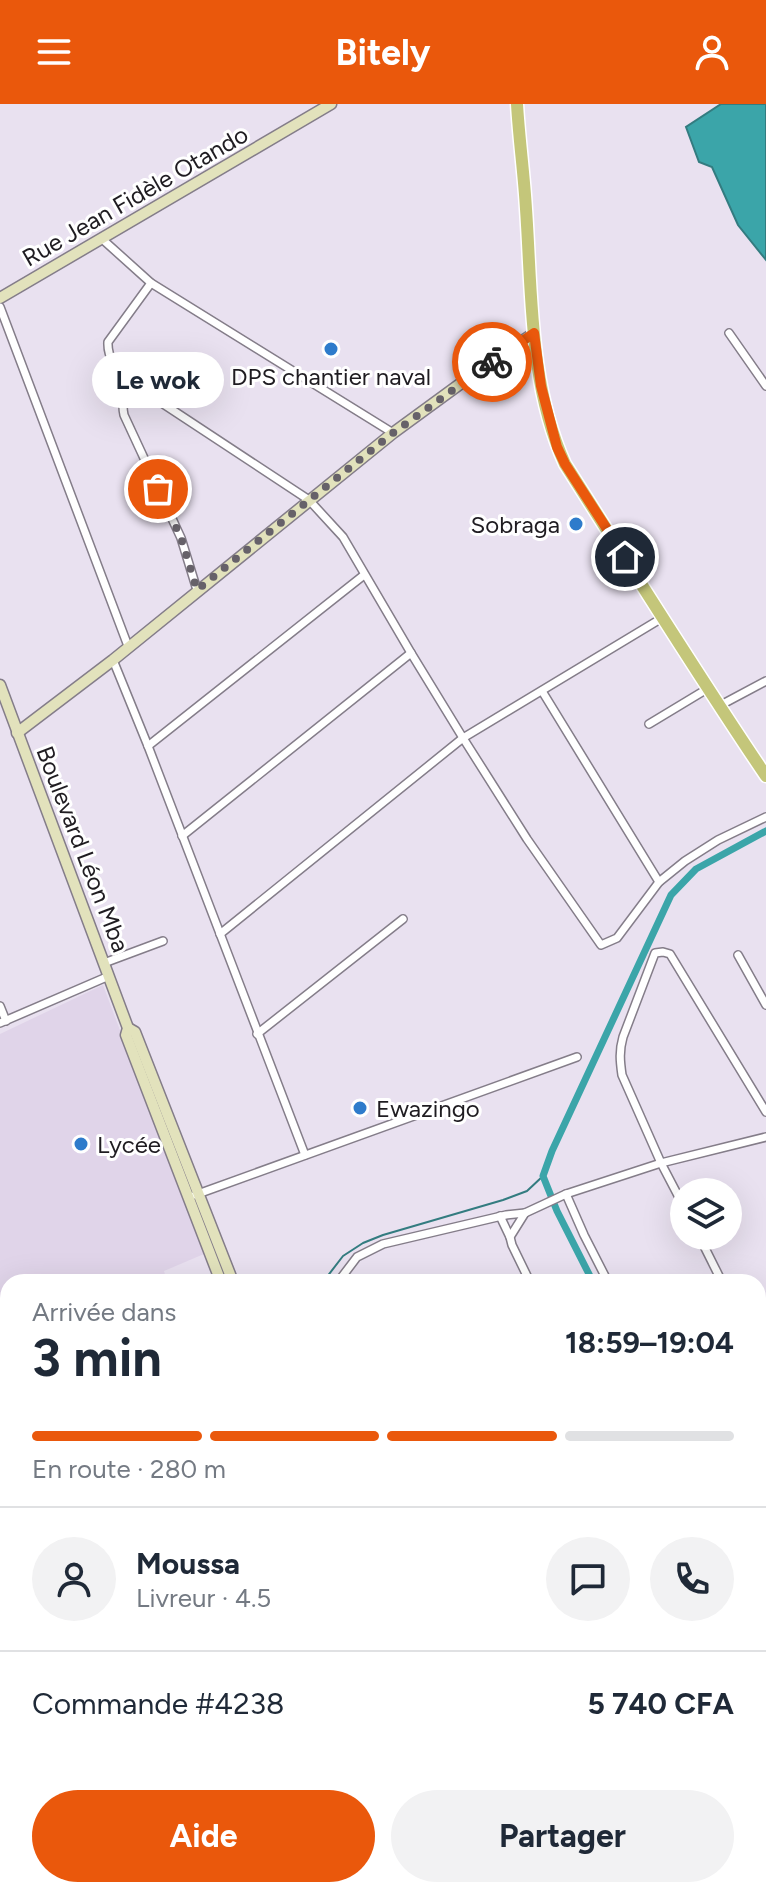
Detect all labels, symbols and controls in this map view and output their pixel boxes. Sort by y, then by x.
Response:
icon: menu [32,30,76,74]
icon: person [690,30,734,74]
text: Bitely [335,31,431,74]
street label: Rue Jean Fidèle Otando [17,119,253,273]
courier [452,322,532,402]
marker: DPS chantier naval [322,340,340,358]
icon: bike [470,340,514,384]
callout: Le wok [92,353,224,409]
place label: DPS chantier naval [231,362,431,391]
text: Le wok [116,364,200,396]
pin [124,455,192,523]
icon: bag [136,467,180,511]
place label: Sobraga [471,510,560,539]
marker: Sobraga [567,515,585,533]
pin [591,523,659,591]
icon: home [603,535,647,579]
street label: Boulevard Léon Mba [30,742,136,956]
place label: Ewazingo [376,1094,480,1123]
marker: Ewazingo [351,1099,369,1117]
place label: Lycée [97,1130,161,1159]
marker: Lycée [72,1135,90,1153]
map controls [670,1178,742,1250]
button: layers [670,1178,742,1250]
text: Arrivée dans [32,1296,176,1328]
text: 18:59–19:04 [565,1324,734,1361]
text: 3 min [32,1327,162,1389]
text: En route · 280 m [32,1453,226,1485]
button: person [32,1537,116,1621]
button: chat [546,1537,630,1621]
button: phone [650,1537,734,1621]
text: Moussa [136,1545,240,1582]
text: Livreur · 4.5 [136,1582,271,1614]
text: Commande #4238 [32,1685,285,1722]
text: 5 740 CFA [587,1685,734,1722]
button: Aide [32,1790,375,1882]
button: Partager [391,1790,734,1882]

